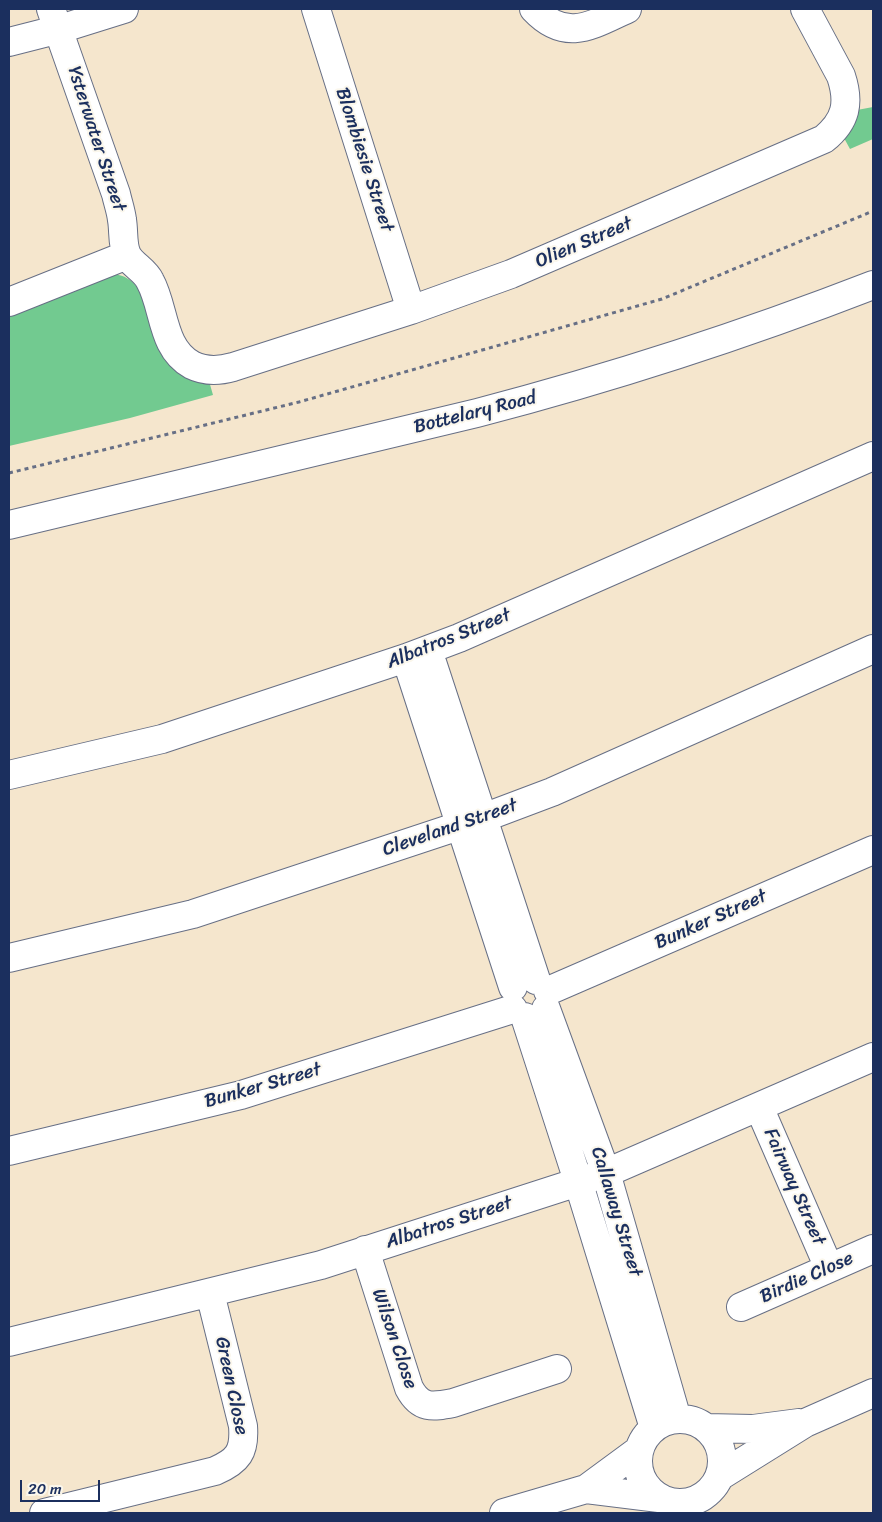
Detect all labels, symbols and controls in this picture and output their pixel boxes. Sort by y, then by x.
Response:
street label: Ysterwater Street [62,64,130,214]
street label: Blombiesie Street [330,85,398,235]
street label: Olien Street [532,212,636,274]
street label: Bottelary Road [411,387,539,439]
street label: Albatros Street [384,604,514,674]
street label: Cleveland Street [380,794,520,862]
street label: Bunker Street [651,885,771,955]
street label: Bunker Street [202,1058,324,1114]
street label: Fairway Street [758,1125,830,1249]
street label: Callaway Street [585,1144,647,1280]
street label: Albatros Street [383,1192,515,1254]
street label: Birdie Close [757,1247,857,1309]
street label: Wilson Close [366,1286,422,1392]
street label: Green Close [209,1335,253,1437]
scale bar [22,1470,102,1502]
text: 20 m [28,1476,62,1502]

